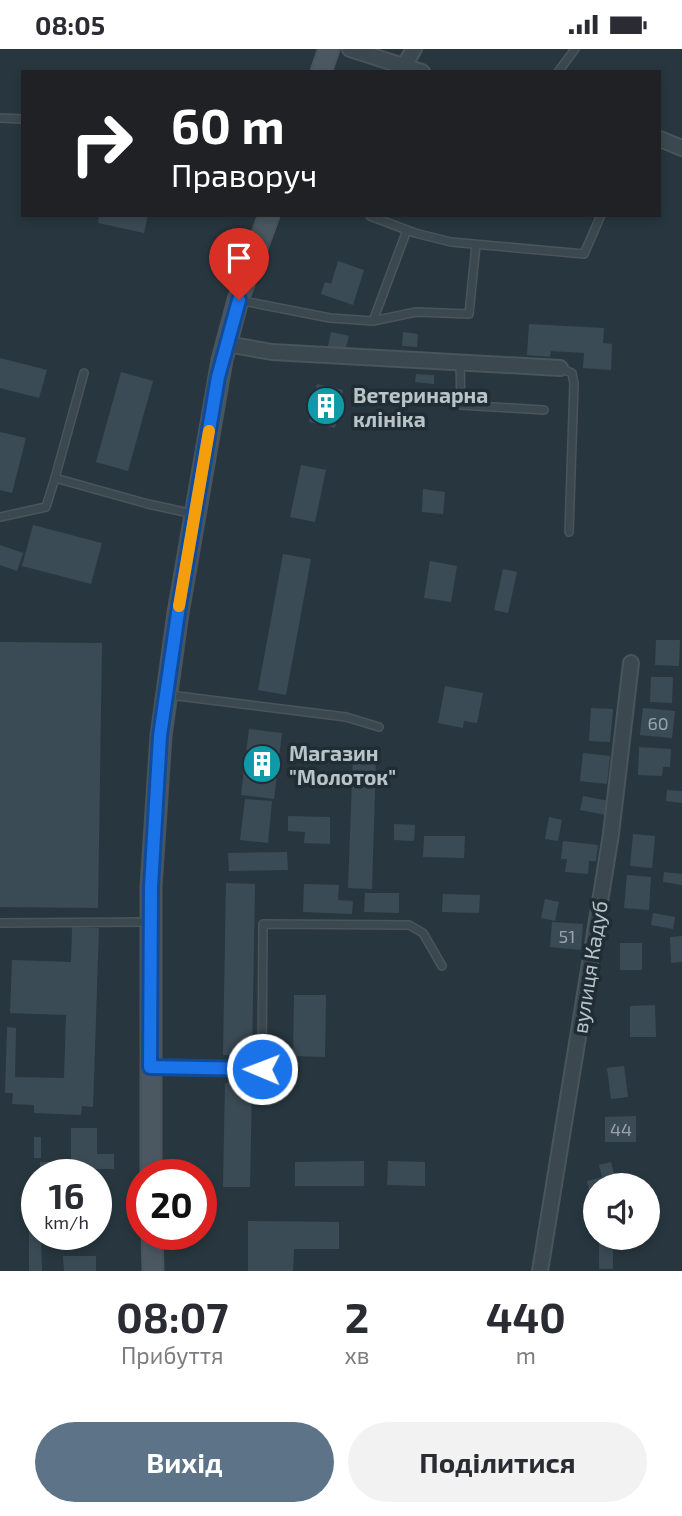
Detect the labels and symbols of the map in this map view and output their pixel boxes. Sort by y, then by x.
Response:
pin [209,228,269,300]
place label: Ветеринарна клініка [353,382,488,431]
building icon: Ветеринарна клініка [305,385,347,427]
house number: 60 [647,712,669,734]
place label: Магазин "Молоток" [289,740,396,789]
building icon: Магазин "Молоток" [241,743,283,785]
street label: вулиця Кадуб [566,899,613,1035]
house number: 51 [559,925,575,947]
position arrow [225,1032,299,1106]
house number: 44 [610,1118,632,1140]
speed limit sign: 20 [126,1159,217,1250]

